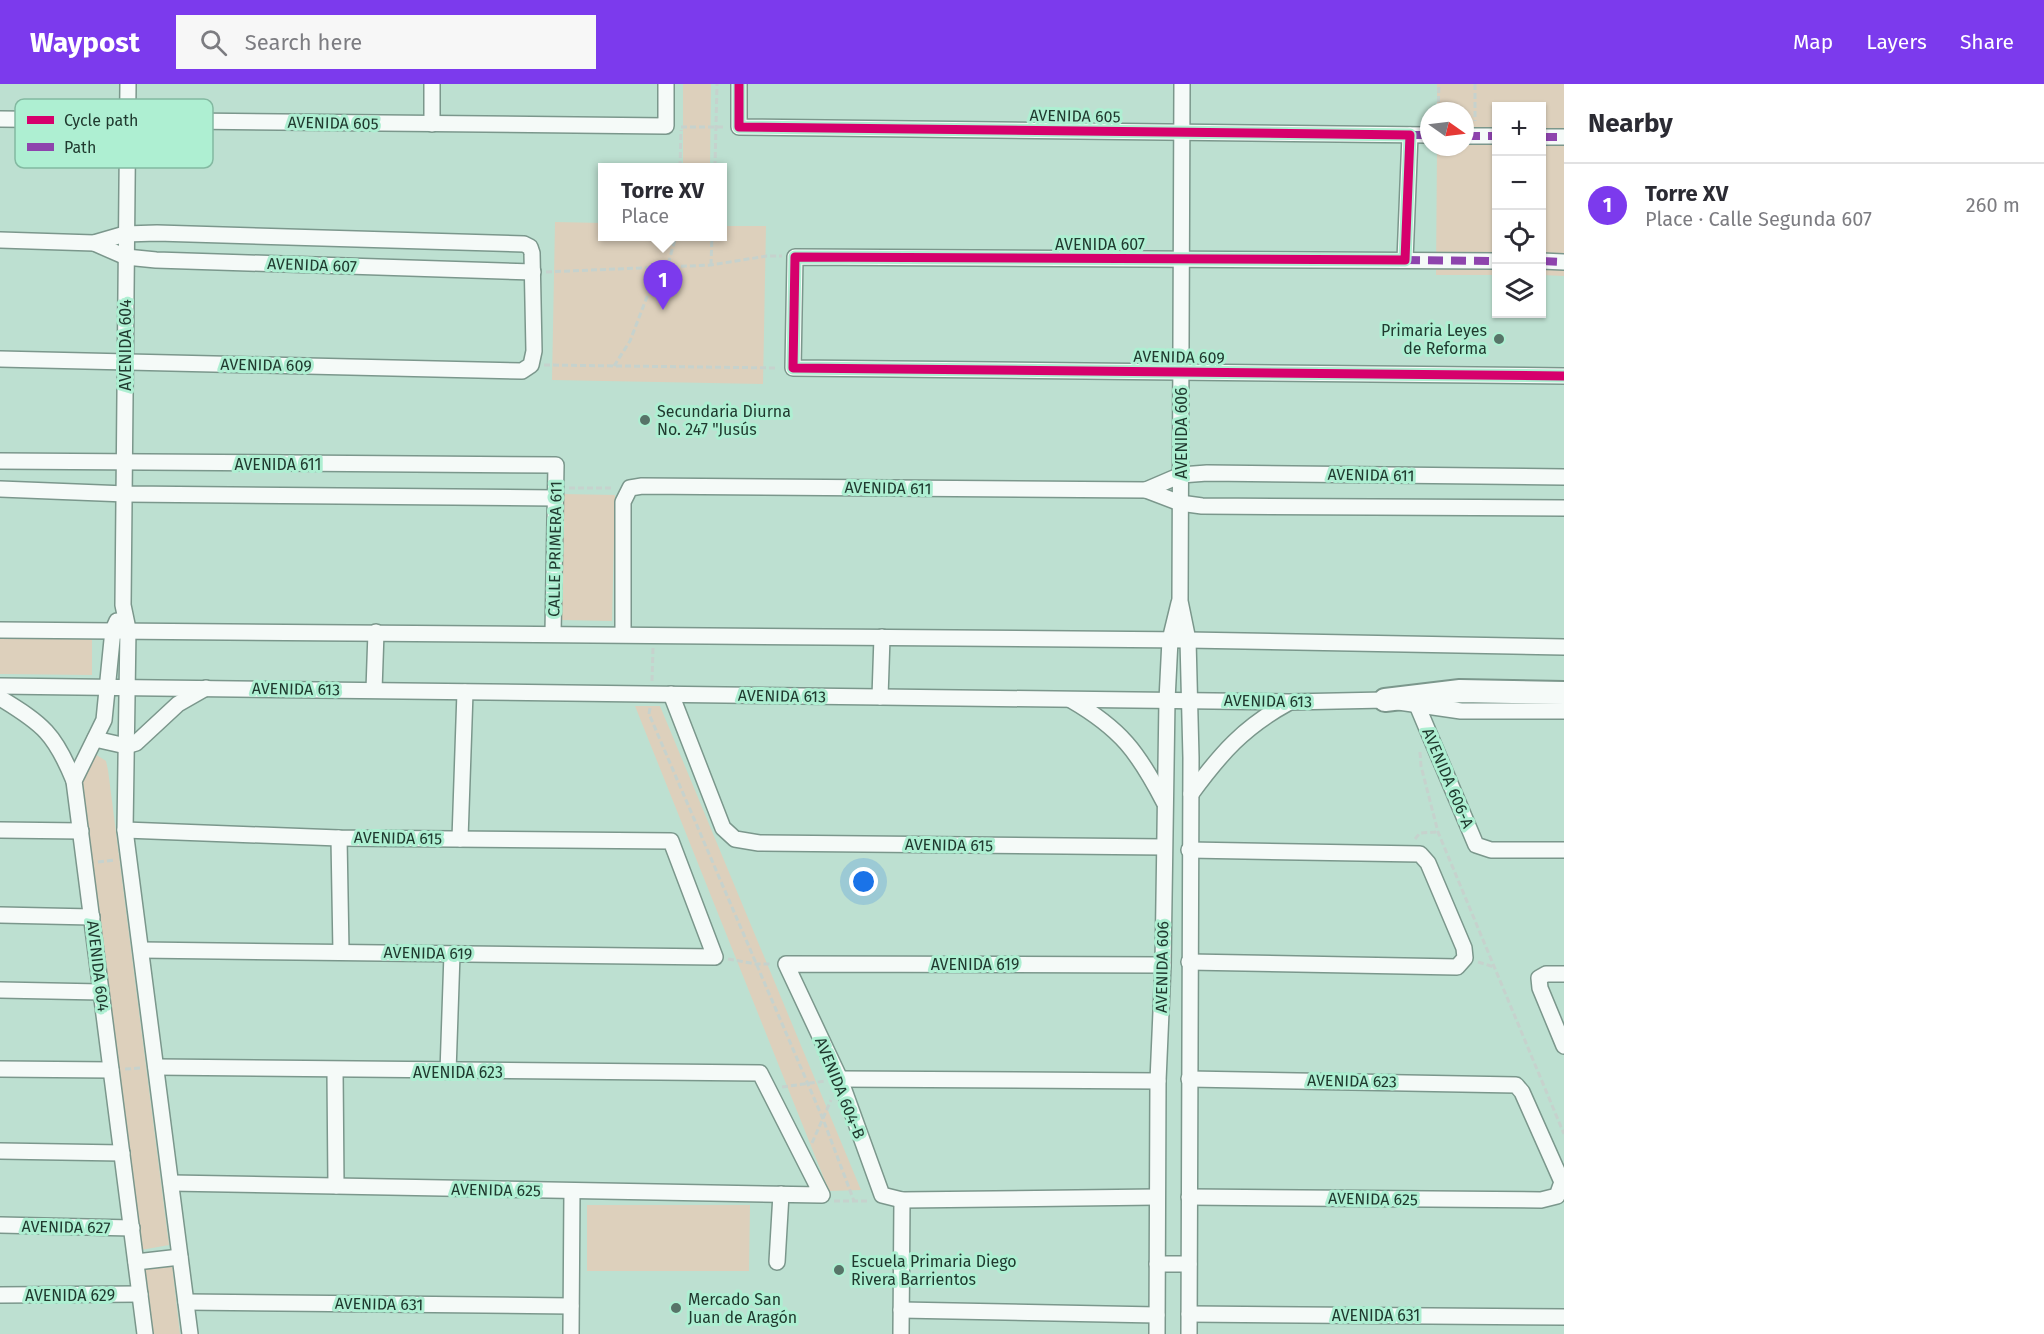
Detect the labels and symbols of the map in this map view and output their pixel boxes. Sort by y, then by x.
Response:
legend [15,99,213,168]
north arrow [1420,102,1474,156]
street label: AVENIDA 605 [1029,106,1121,126]
text: Cycle path [64,111,138,130]
street label: AVENIDA 605 [287,113,379,133]
text: Path [64,138,96,157]
street label: AVENIDA 607 [1055,235,1145,254]
street label: AVENIDA 607 [267,254,357,276]
pin: 1 [644,260,682,310]
street label: AVENIDA 604 [116,299,135,391]
place label: Primaria Leyes de Reforma [1381,321,1487,358]
marker: Primaria Leyes de Reforma [1492,332,1506,346]
street label: AVENIDA 609 [1133,347,1225,367]
street label: AVENIDA 609 [220,355,312,375]
street label: AVENIDA 606 [1172,387,1191,479]
place label: Secundaria Diurna No. 247 "Jusús [657,402,791,439]
marker: Secundaria Diurna No. 247 "Jusús [638,413,652,427]
street label: AVENIDA 611 [235,455,321,474]
street label: AVENIDA 611 [1327,465,1415,485]
street label: AVENIDA 611 [844,478,932,498]
street label: CALLE PRIMERA 611 [544,481,566,617]
street label: AVENIDA 613 [252,679,340,699]
street label: AVENIDA 613 [738,686,826,706]
street label: AVENIDA 613 [1224,691,1312,711]
street label: AVENIDA 606-A [1418,725,1478,832]
street label: AVENIDA 615 [354,828,442,848]
street label: AVENIDA 615 [905,835,993,855]
your location [849,867,878,896]
street label: AVENIDA 604 [83,919,113,1013]
street label: AVENIDA 606 [1152,921,1172,1013]
street label: AVENIDA 619 [383,943,473,963]
street label: AVENIDA 619 [931,955,1019,974]
street label: AVENIDA 604-B [811,1034,869,1142]
street label: AVENIDA 623 [413,1063,503,1082]
street label: AVENIDA 623 [1307,1071,1397,1091]
street label: AVENIDA 625 [451,1180,541,1200]
street label: AVENIDA 625 [1328,1189,1418,1209]
street label: AVENIDA 627 [21,1217,111,1237]
place label: Escuela Primaria Diego Rivera Barrientos [851,1252,1017,1289]
marker: Escuela Primaria Diego Rivera Barrientos [832,1263,846,1277]
street label: AVENIDA 629 [25,1286,115,1305]
place label: Mercado San Juan de Aragón [688,1290,797,1327]
street label: AVENIDA 631 [335,1294,423,1314]
marker: Mercado San Juan de Aragón [669,1301,683,1315]
street label: AVENIDA 631 [1332,1306,1420,1325]

